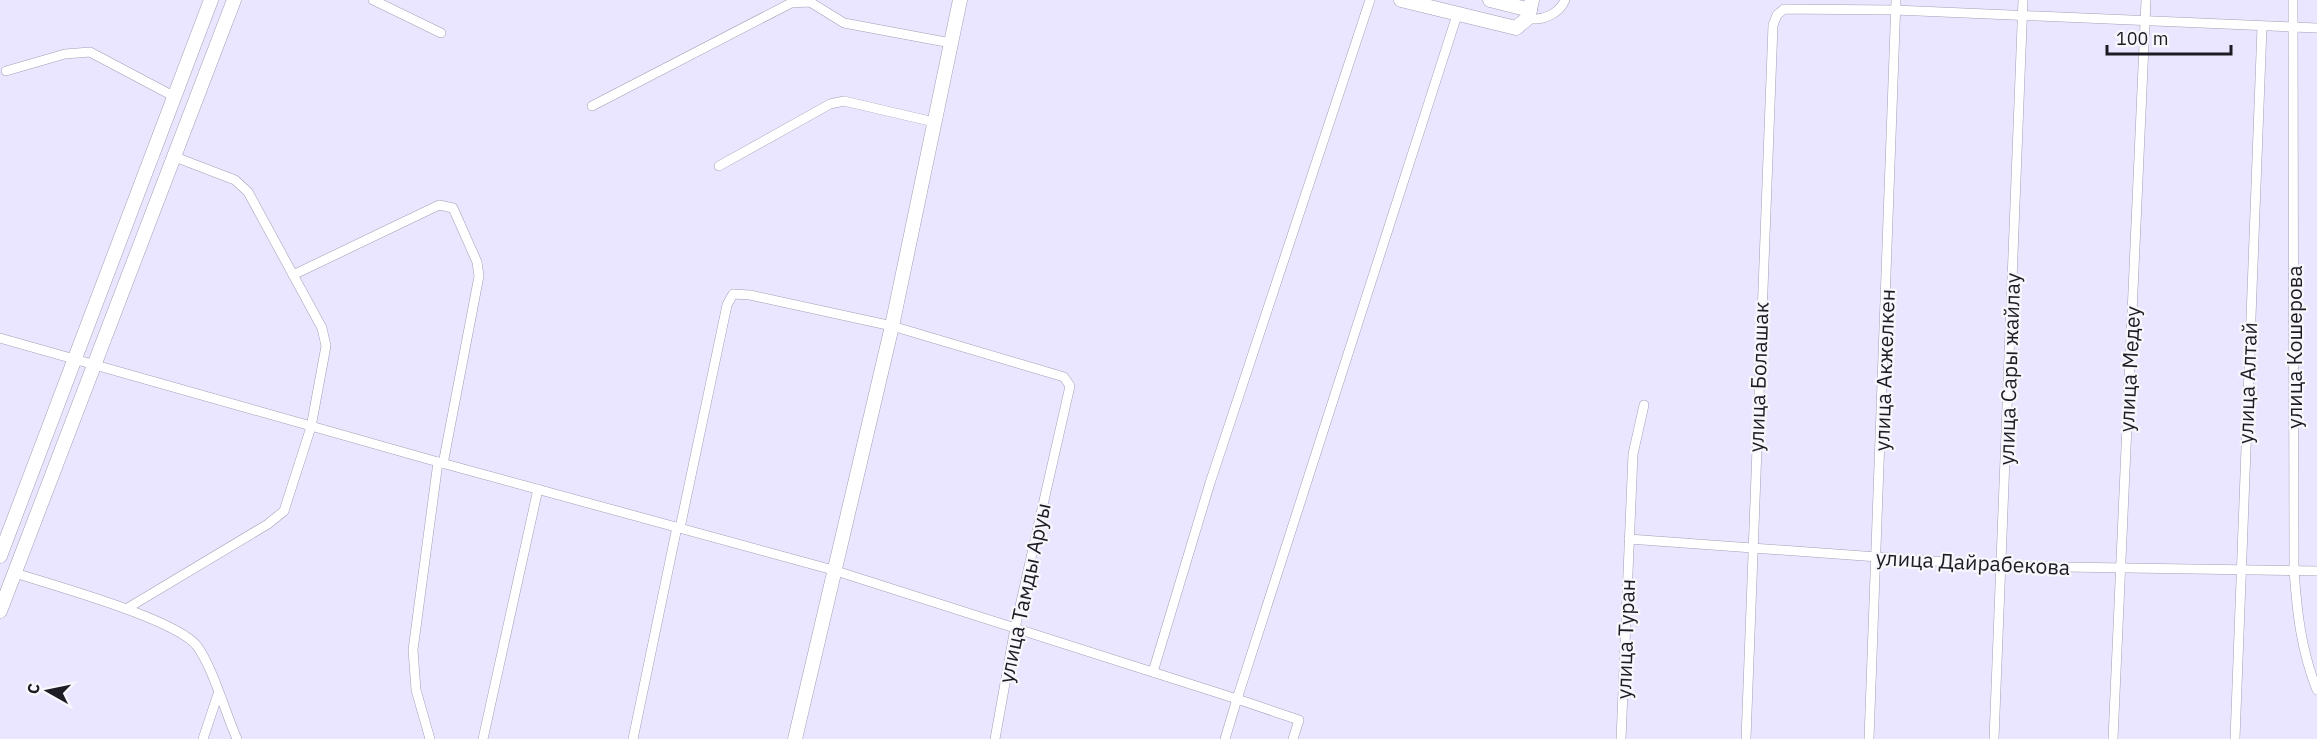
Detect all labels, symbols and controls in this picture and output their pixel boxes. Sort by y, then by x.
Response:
scale bar [2107,18,2232,56]
text: 100 m [2116,27,2168,50]
street label: улица Кошерова [2280,265,2308,429]
street label: улица Сары жайлау [1992,272,2026,466]
street label: улица Акжелкен [1867,288,1901,452]
street label: улица Болашак [1741,301,1775,453]
street label: улица Медеу [2112,305,2146,433]
street label: улица Алтай [2231,322,2263,444]
street label: улица Тамды Аруы [991,500,1057,686]
street label: улица Дайрабекова [1875,543,2071,581]
street label: улица Туран [1609,578,1641,700]
north arrow [18,661,78,721]
text: С [22,682,44,695]

